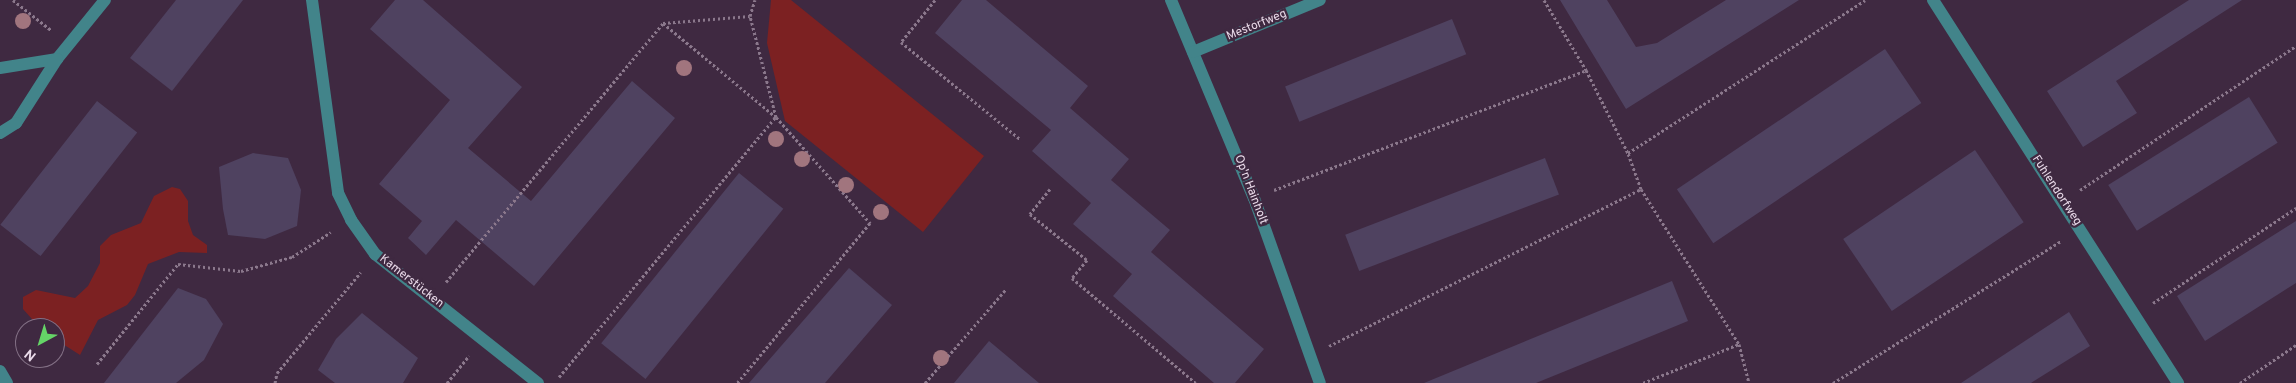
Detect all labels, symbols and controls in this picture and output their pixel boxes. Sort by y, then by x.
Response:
street label: Mestorfweg [1225,7,1289,45]
street label: Op'n Hainholt [1230,153,1270,227]
street label: Fuhlendorfweg [2028,153,2084,229]
street label: Kamerstücken [376,252,446,312]
north arrow [15,318,65,368]
text: N [22,344,40,364]

